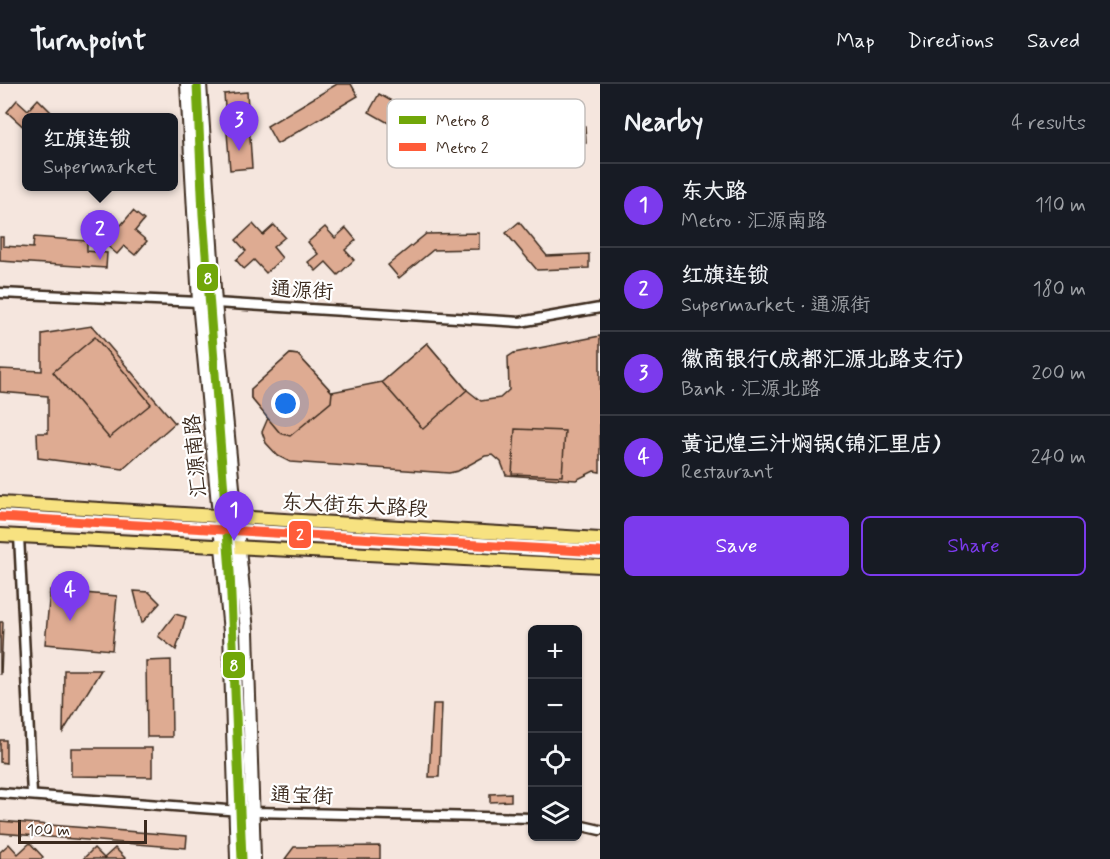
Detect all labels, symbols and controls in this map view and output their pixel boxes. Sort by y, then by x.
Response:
text: Turnpoint [30,23,146,60]
text: Map [836,27,875,55]
text: Directions [908,27,994,55]
text: Saved [1027,27,1080,55]
legend [387,99,585,168]
pin: 3 [220,101,258,151]
text: Nearby [624,106,703,140]
text: 4 results [1011,110,1086,137]
text: Metro 8 [436,111,490,132]
popup [22,113,178,191]
text: 红旗连锁 [43,126,131,154]
text: Metro 2 [436,138,489,159]
text: Supermarket [43,154,157,181]
text: 东大路 [681,178,747,206]
text: 1 [639,192,648,219]
text: 110 m [1035,192,1086,219]
text: Metro · 汇源南路 [681,208,827,235]
pin: 2 [80,210,120,260]
text: 红旗连锁 [681,262,769,290]
line badge: 8 [196,263,219,292]
text: 8 [203,269,213,290]
street label: 通源街 [270,275,334,307]
text: 2 [639,276,648,303]
text: 180 m [1033,276,1086,303]
text: Supermarket · 通源街 [681,292,871,319]
text: 徽商银行(成都汇源北路支行) [681,346,962,374]
text: 3 [639,360,648,387]
text: 200 m [1031,360,1086,387]
text: Bank · 汇源北路 [681,376,821,403]
your location [271,389,300,418]
street label: 汇源南路 [178,413,214,499]
text: 黄记煌三汁焖锅(锦汇里店) [681,431,940,459]
text: 4 [638,444,649,471]
text: 240 m [1031,444,1086,471]
text: Restaurant [681,459,774,486]
street label: 东大街东大路段 [281,488,429,524]
pin: 1 [214,492,254,541]
button: Save [624,516,849,576]
button: Share [861,516,1086,576]
line badge: 2 [288,520,312,549]
text: 2 [296,525,304,546]
pin: 4 [50,572,90,621]
map controls [528,625,582,841]
button: + [528,625,582,679]
line badge: 8 [222,651,246,679]
text: 8 [229,656,239,677]
button: − [528,679,582,733]
button: locate [528,733,582,787]
street label: 通宝街 [270,781,334,811]
button: layers [528,787,582,841]
scale bar [18,817,147,844]
text: 100 m [27,820,70,841]

